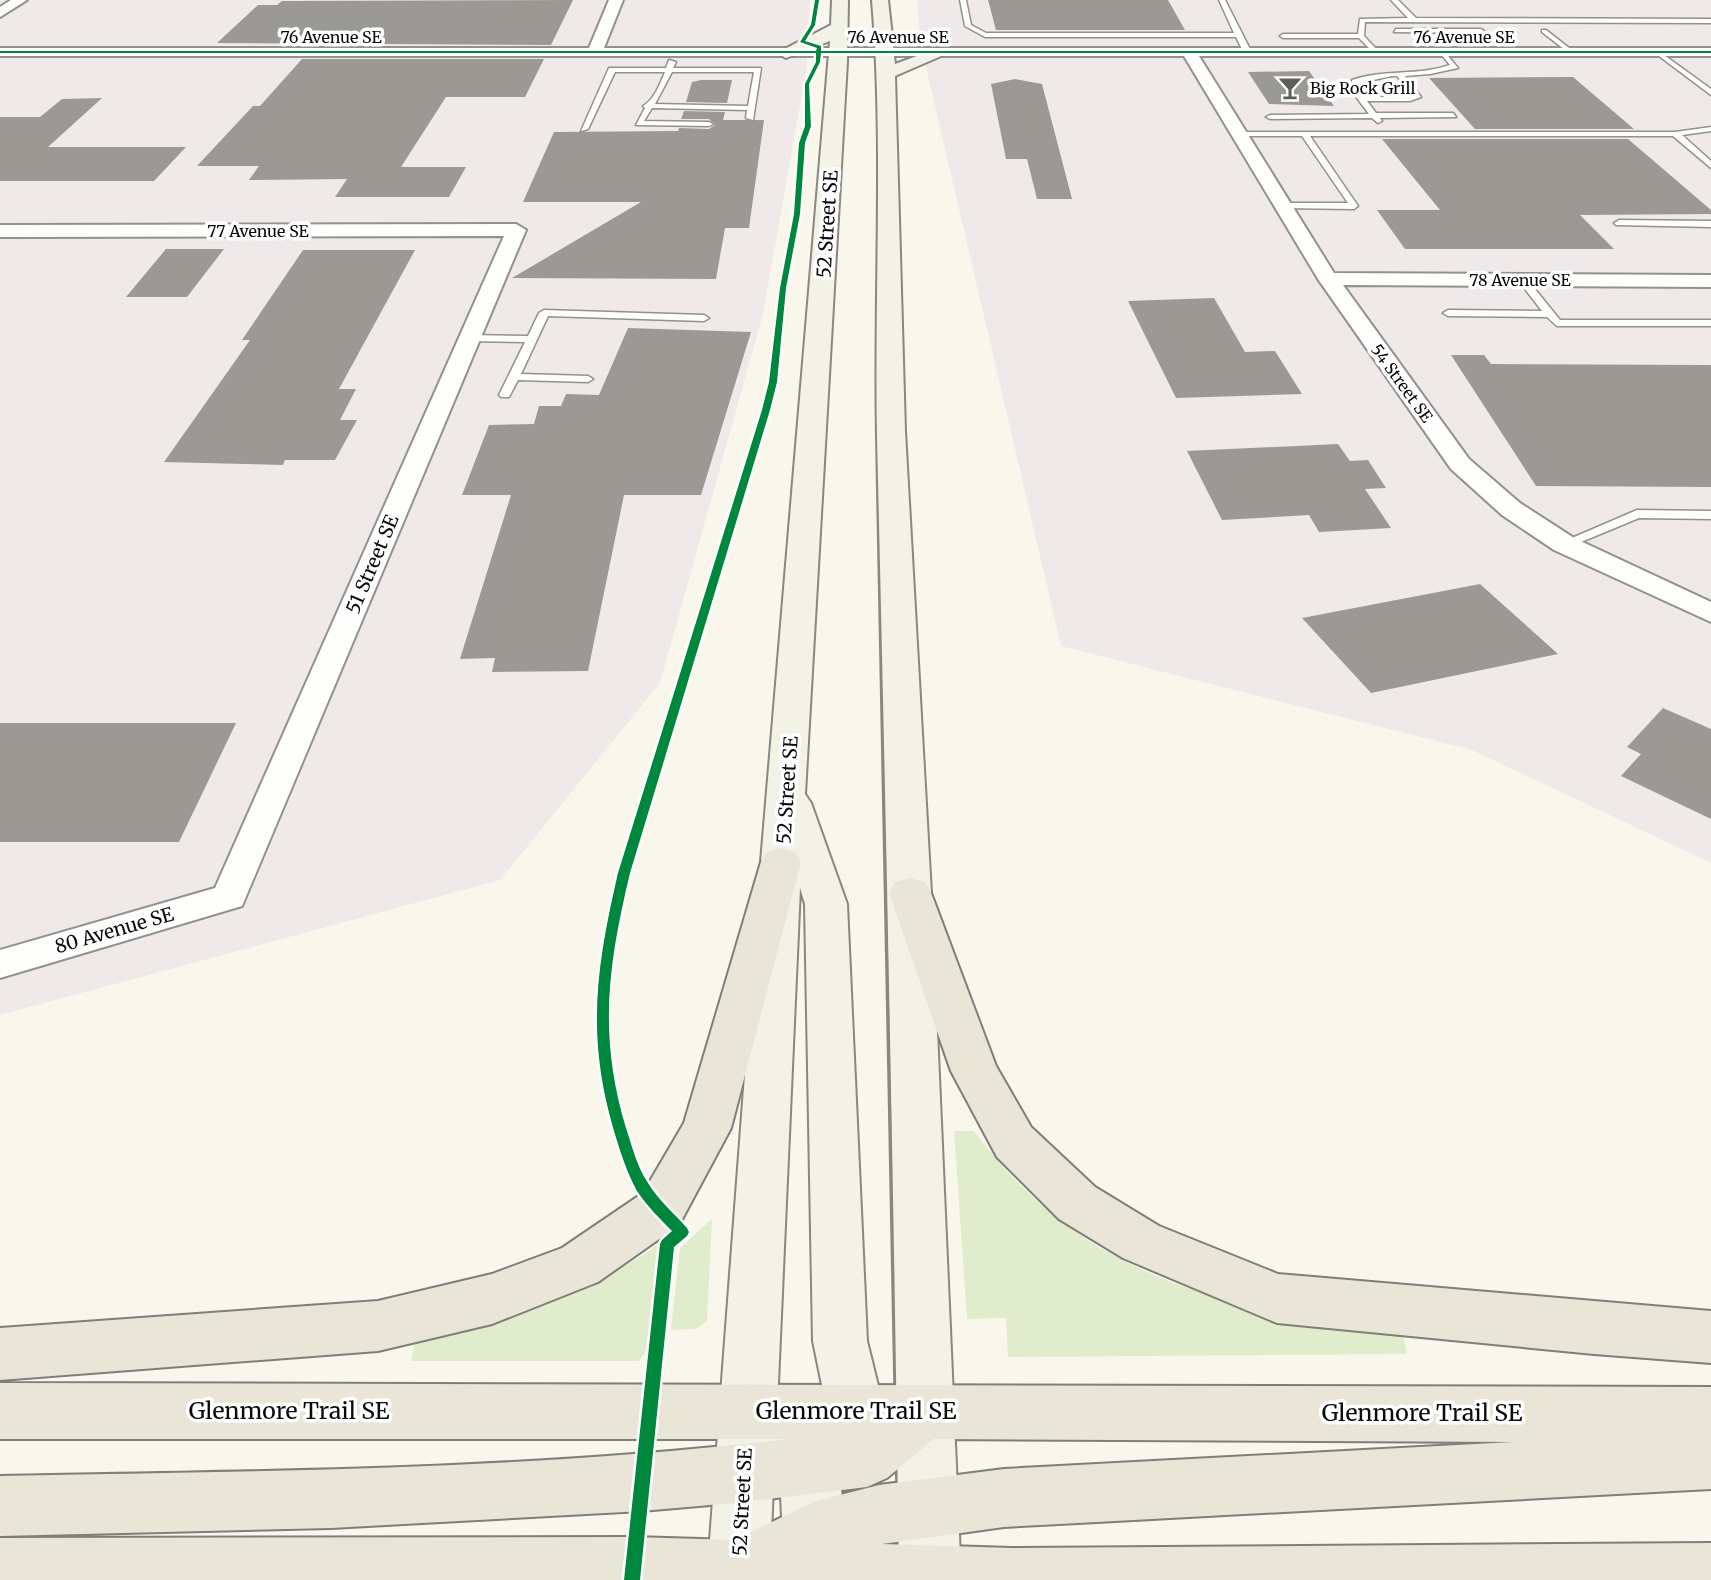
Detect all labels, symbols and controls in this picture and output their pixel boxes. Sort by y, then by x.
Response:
street label: 76 Avenue SE [280,27,382,47]
street label: 76 Avenue SE [847,27,949,47]
street label: 76 Avenue SE [1413,27,1515,47]
bar icon: Big Rock Grill [1276,74,1304,102]
place label: Big Rock Grill [1310,78,1415,98]
street label: 52 Street SE [811,169,843,279]
street label: 77 Avenue SE [207,221,310,241]
street label: 78 Avenue SE [1469,270,1572,290]
street label: 54 Street SE [1367,340,1438,427]
street label: 51 Street SE [340,511,404,617]
street label: 52 Street SE [771,735,803,845]
street label: 80 Avenue SE [52,902,176,958]
street label: Glenmore Trail SE [189,1396,390,1425]
street label: Glenmore Trail SE [756,1396,957,1425]
street label: Glenmore Trail SE [1322,1398,1523,1427]
street label: 52 Street SE [727,1447,757,1557]

